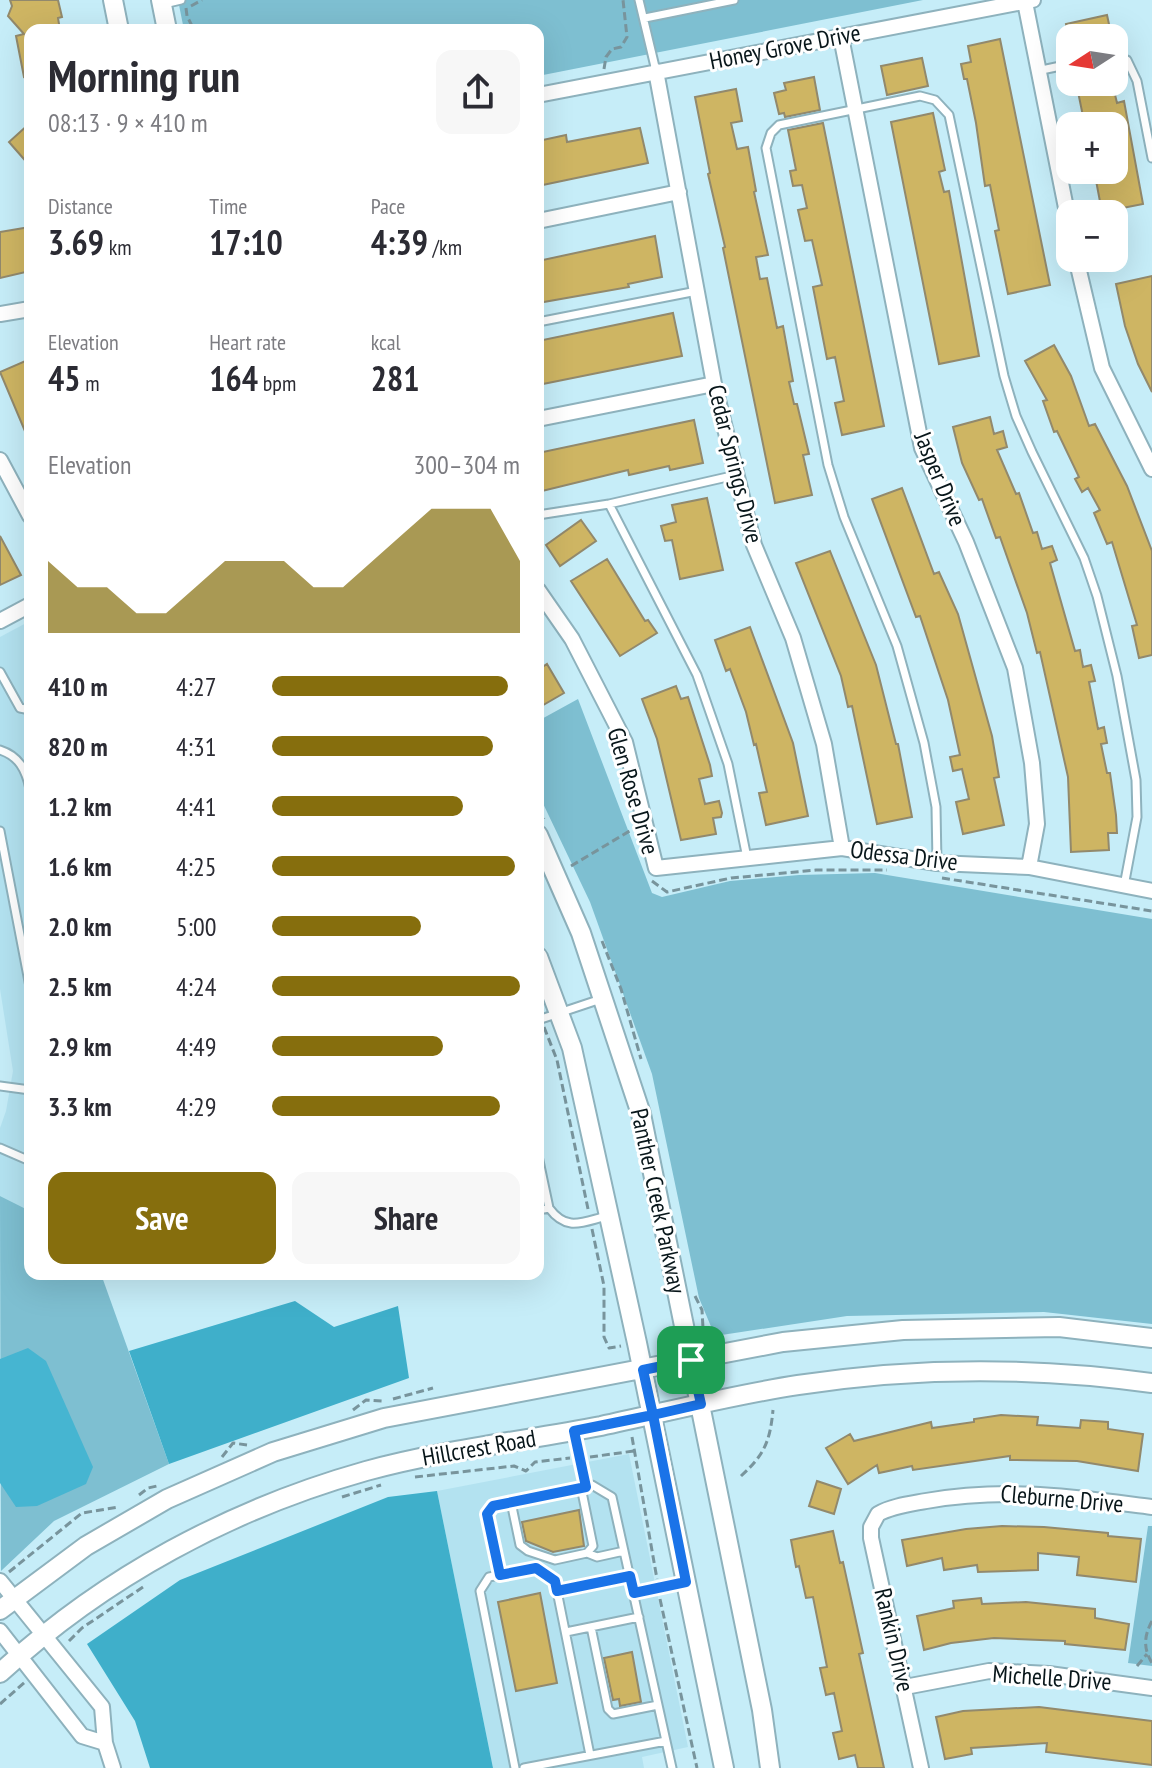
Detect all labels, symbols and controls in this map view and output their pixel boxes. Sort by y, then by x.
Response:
street label: Honey Grove Drive [707,17,863,76]
north arrow [1056,24,1128,96]
map controls [1056,24,1128,272]
text: Morning run [48,47,240,104]
button: share [436,50,520,134]
text: 08:13 · 9 × 410 m [48,106,208,139]
button: + [1056,112,1128,184]
text: Distance [48,192,113,220]
text: Time [209,192,247,220]
text: Pace [371,192,405,220]
button: − [1056,200,1128,272]
text: 3.69 [48,220,104,264]
text: 17:10 [209,220,283,264]
text: 4:39 [371,220,428,264]
text: km [104,233,132,261]
text: /km [428,233,462,261]
text: Elevation [48,328,119,356]
text: Heart rate [209,328,286,356]
text: kcal [371,328,401,356]
text: 45 [48,356,81,400]
text: 164 [209,356,258,400]
text: 281 [371,356,419,400]
text: m [81,369,100,397]
text: bpm [258,369,296,397]
street label: Cedar Springs Drive [701,381,770,546]
street label: Jasper Drive [907,426,973,531]
text: Elevation [48,448,131,481]
text: 300–304 m [414,448,520,481]
text: 410 m [48,670,108,703]
text: 4:27 [176,670,216,703]
street label: Glen Rose Drive [601,724,666,858]
text: 820 m [48,730,108,763]
text: 4:31 [176,730,216,763]
text: 1.2 km [48,790,112,823]
text: 4:41 [176,790,216,823]
street label: Odessa Drive [849,834,960,877]
text: 1.6 km [48,850,112,883]
text: 4:25 [176,850,216,883]
text: 2.0 km [48,910,112,943]
text: 5:00 [176,910,216,943]
text: 2.5 km [48,970,112,1003]
text: 4:24 [176,970,216,1003]
text: 2.9 km [48,1030,112,1063]
text: 4:49 [176,1030,216,1063]
text: 3.3 km [48,1090,112,1123]
text: 4:29 [176,1090,216,1123]
street label: Panther Creek Parkway [624,1106,693,1296]
button: Save [48,1172,276,1264]
button: Share [292,1172,520,1264]
pin [657,1326,725,1394]
icon: arrive [669,1338,713,1382]
street label: Hillcrest Road [420,1422,538,1473]
street label: Cleburne Drive [999,1478,1125,1519]
street label: Rankin Drive [868,1585,921,1695]
street label: Michelle Drive [991,1658,1113,1697]

